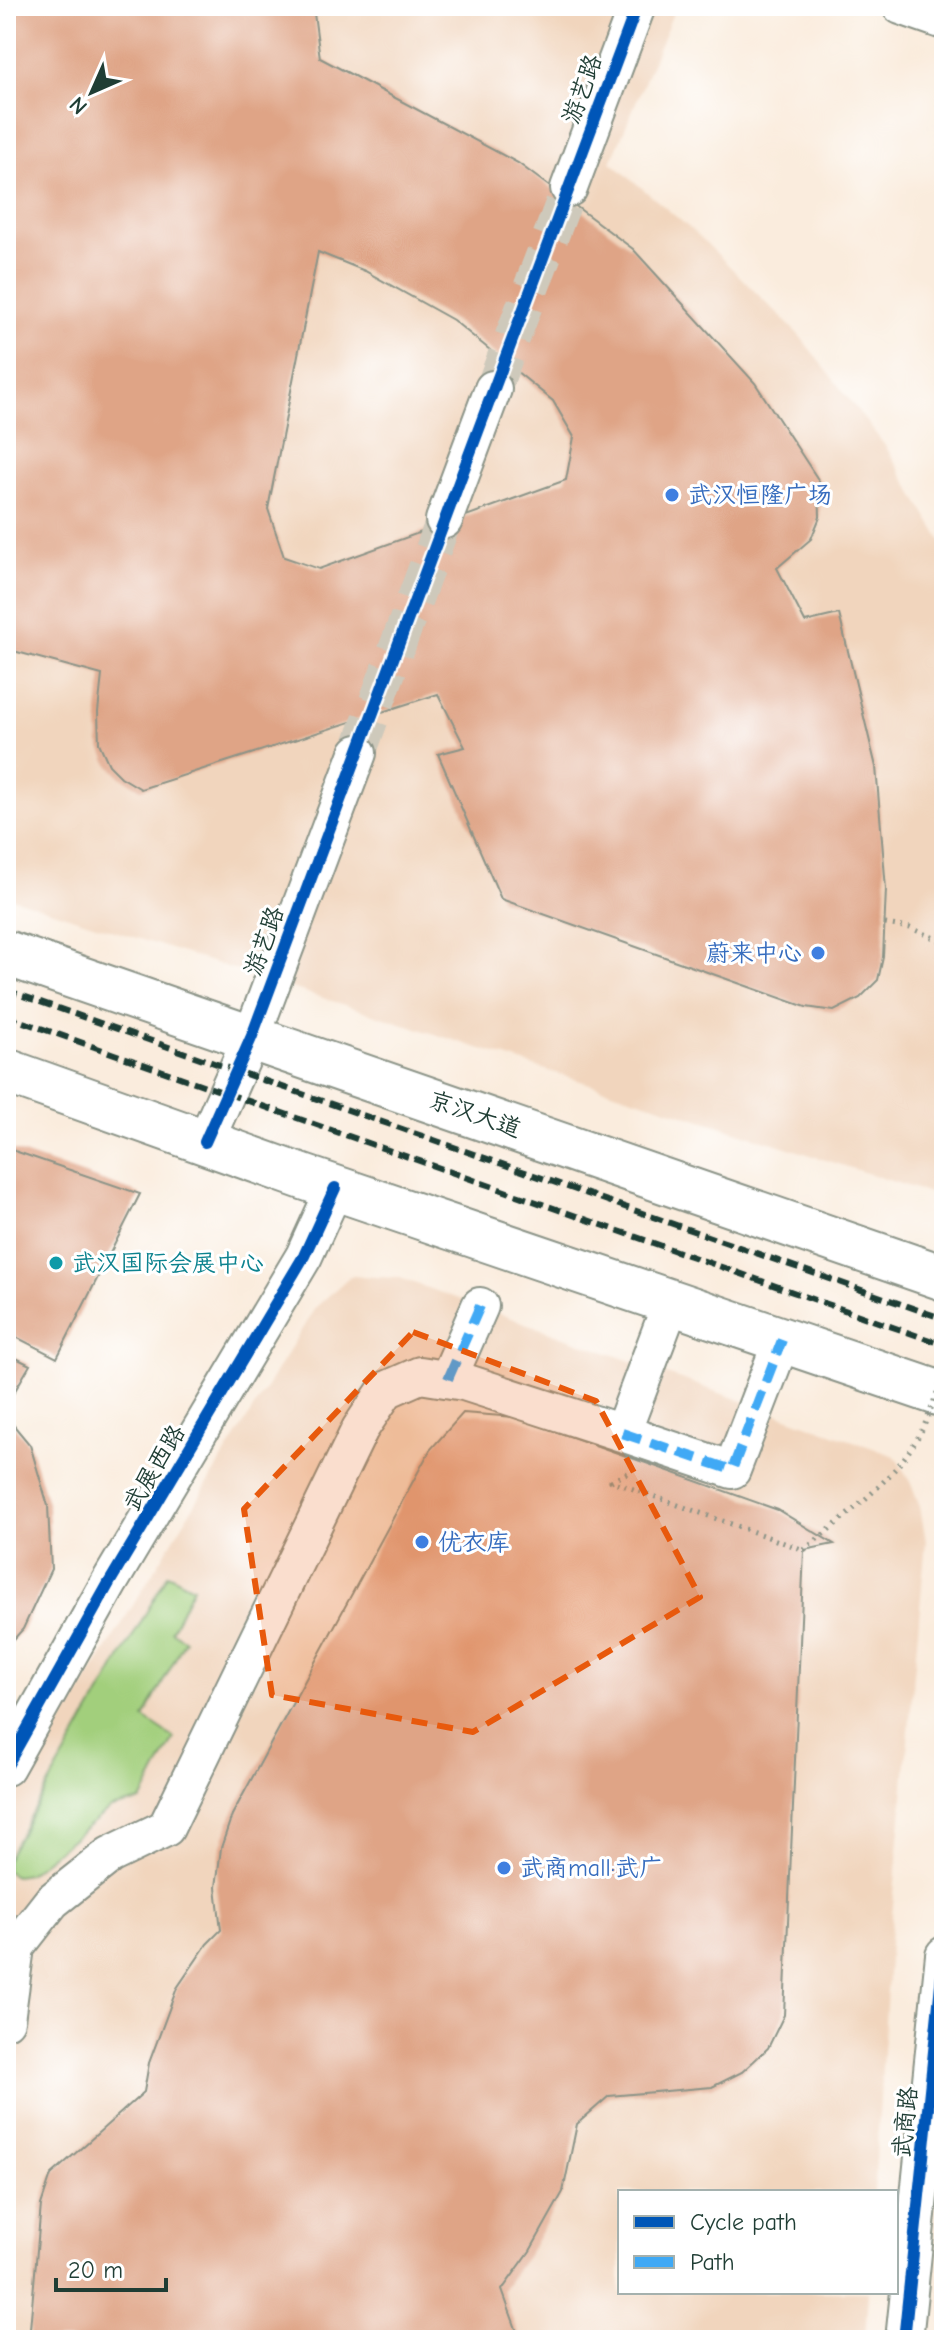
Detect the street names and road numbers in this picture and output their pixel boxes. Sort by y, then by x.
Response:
street label: 游艺路 [557,50,607,128]
street label: 游艺路 [239,902,289,980]
street label: 京汉大道 [425,1085,525,1143]
street label: 武展西路 [117,1420,191,1516]
street label: 武商路 [887,2085,923,2159]

